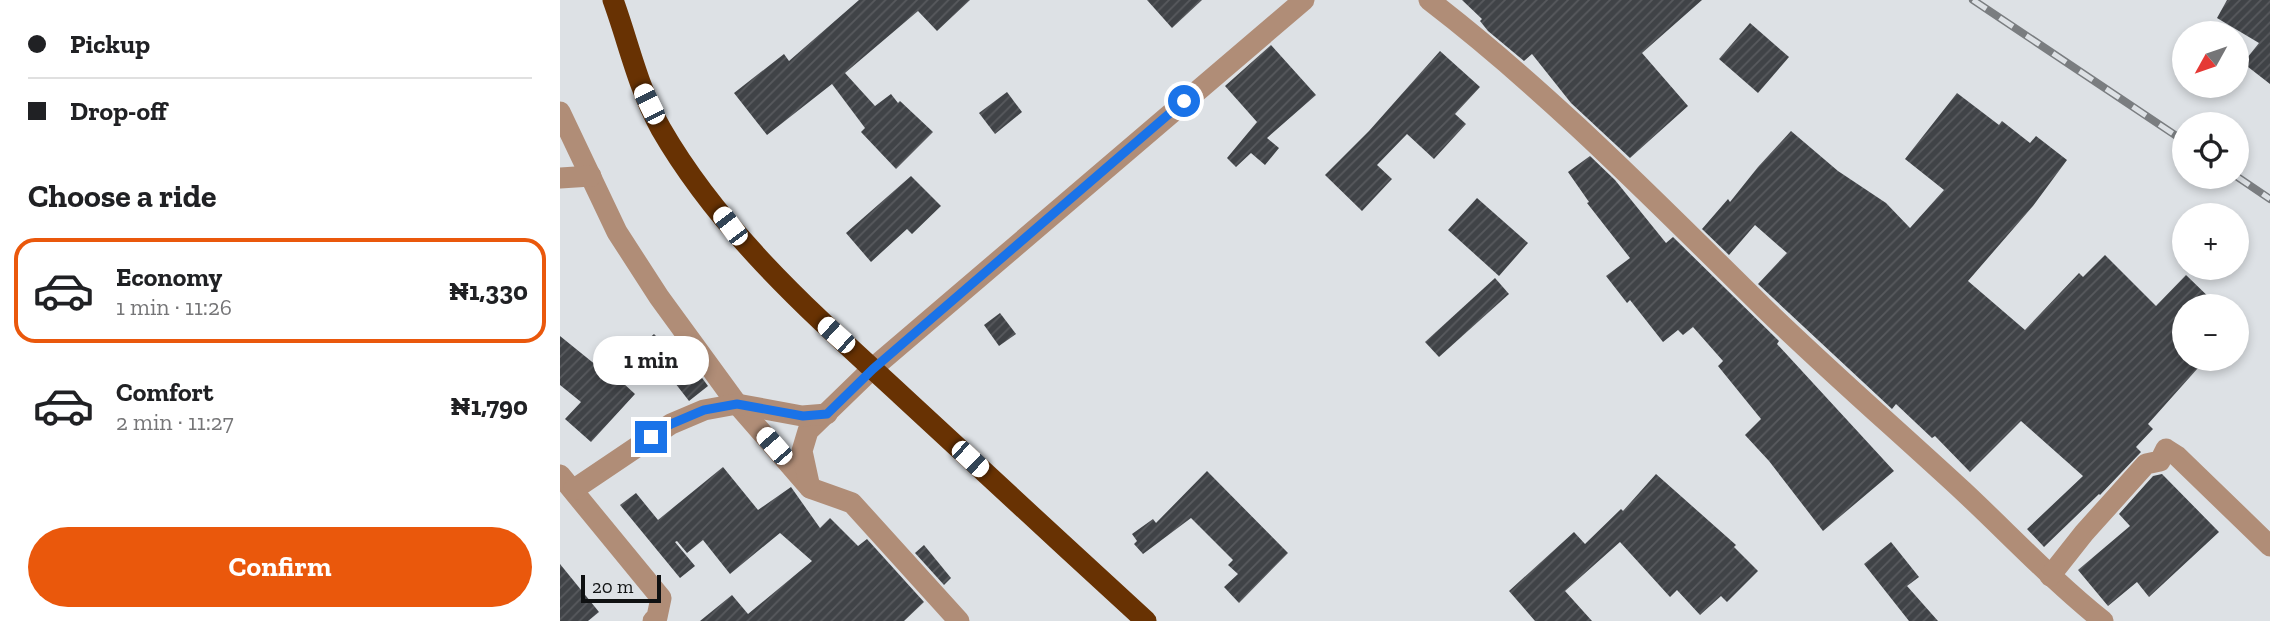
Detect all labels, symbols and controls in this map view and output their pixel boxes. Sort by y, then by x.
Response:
north arrow [2172,21,2249,98]
map controls [2172,21,2249,371]
text: Pickup [70,28,150,60]
car [631,81,668,127]
route start [1168,85,1200,117]
text: Drop-off [70,95,167,127]
button: locate [2172,112,2249,189]
text: Choose a ride [28,177,216,215]
car [709,203,752,249]
button: + [2172,203,2249,280]
icon: car [32,259,95,322]
text: Economy [116,261,222,293]
text: ₦1,330 [449,275,528,307]
text: 1 min · 11:26 [116,293,232,321]
button: − [2172,294,2249,371]
car [814,313,859,357]
callout: 1 min [593,336,709,384]
text: 1 min [624,346,678,374]
icon: car [32,374,95,437]
text: Comfort [116,376,213,408]
text: ₦1,790 [450,390,528,422]
text: 2 min · 11:27 [116,408,234,436]
route end [635,421,667,453]
car [753,423,796,469]
car [948,437,993,481]
button: Confirm [28,527,532,607]
scale bar [581,572,662,604]
text: 20 m [592,575,633,598]

